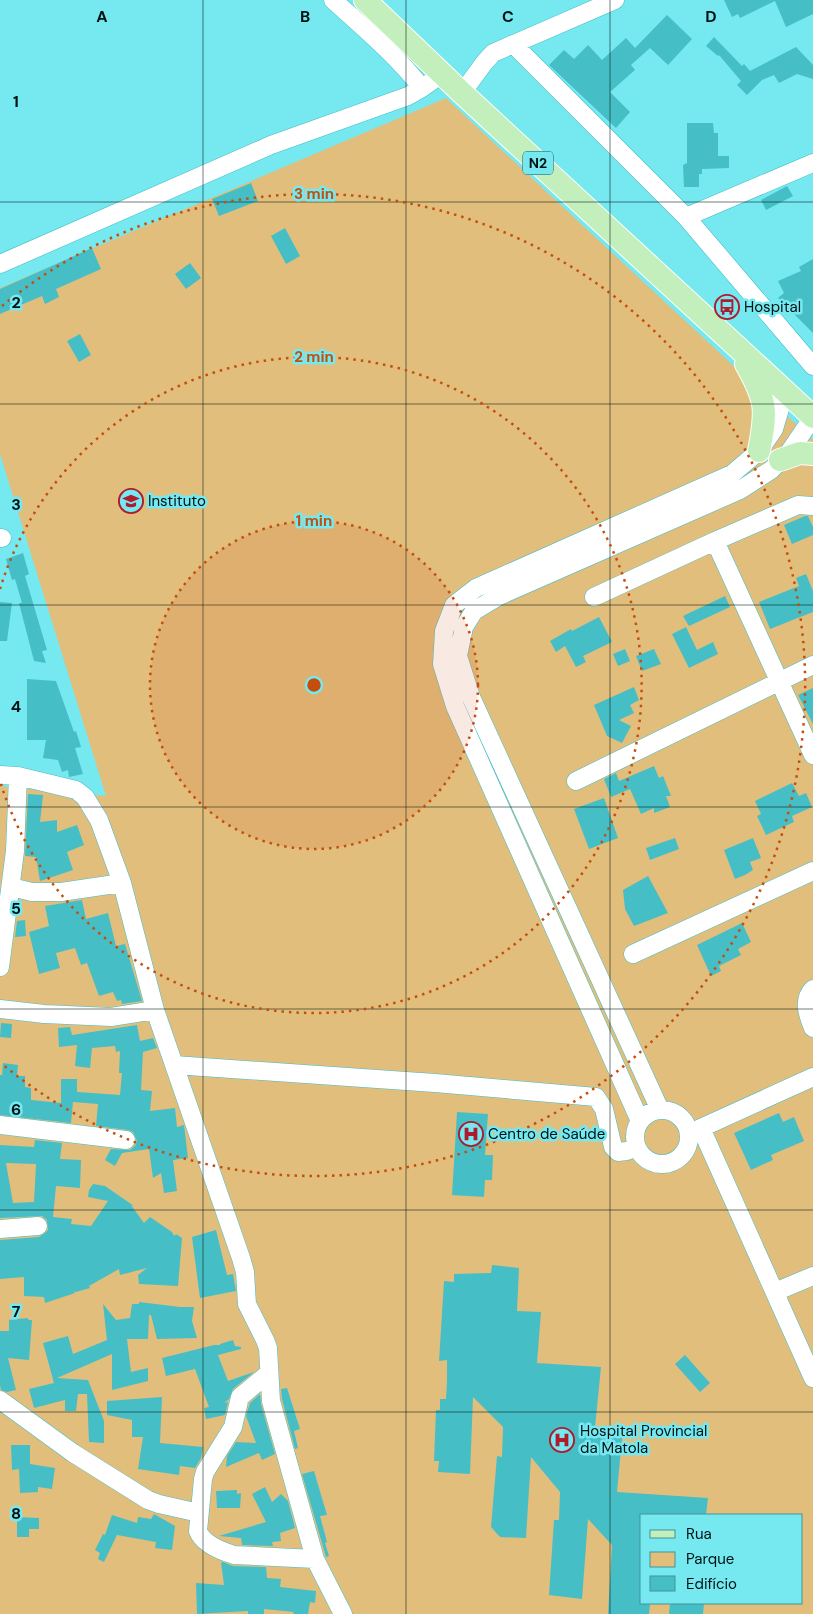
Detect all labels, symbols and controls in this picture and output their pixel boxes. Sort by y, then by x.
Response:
text: A [96,6,108,27]
text: B [300,6,310,27]
text: C [502,6,514,27]
text: D [705,6,717,27]
text: 1 [13,91,19,112]
road number: N2 [523,152,553,174]
text: 3 min [294,184,334,204]
text: 2 [11,292,21,313]
bus stop icon: Hospital [714,294,740,320]
place label: Hospital [744,297,801,317]
text: 2 min [294,347,334,367]
school or university icon: Instituto [118,488,144,514]
place label: Instituto [148,491,206,511]
text: 3 [11,494,21,515]
text: 1 min [296,511,332,531]
centre of rings [305,676,323,694]
text: 4 [11,696,21,717]
text: 5 [11,898,21,919]
text: 6 [11,1099,21,1120]
hospital icon: Centro de Saúde [458,1121,484,1147]
place label: Centro de Saúde [488,1124,605,1144]
text: 7 [12,1301,21,1322]
place label: Hospital Provincial da Matola [580,1421,707,1458]
hospital icon: Hospital Provincial da Matola [549,1427,575,1453]
text: 8 [11,1503,21,1524]
legend [640,1514,803,1604]
text: Rua [686,1524,712,1544]
text: Parque [686,1549,734,1569]
text: Edifício [686,1574,737,1594]

